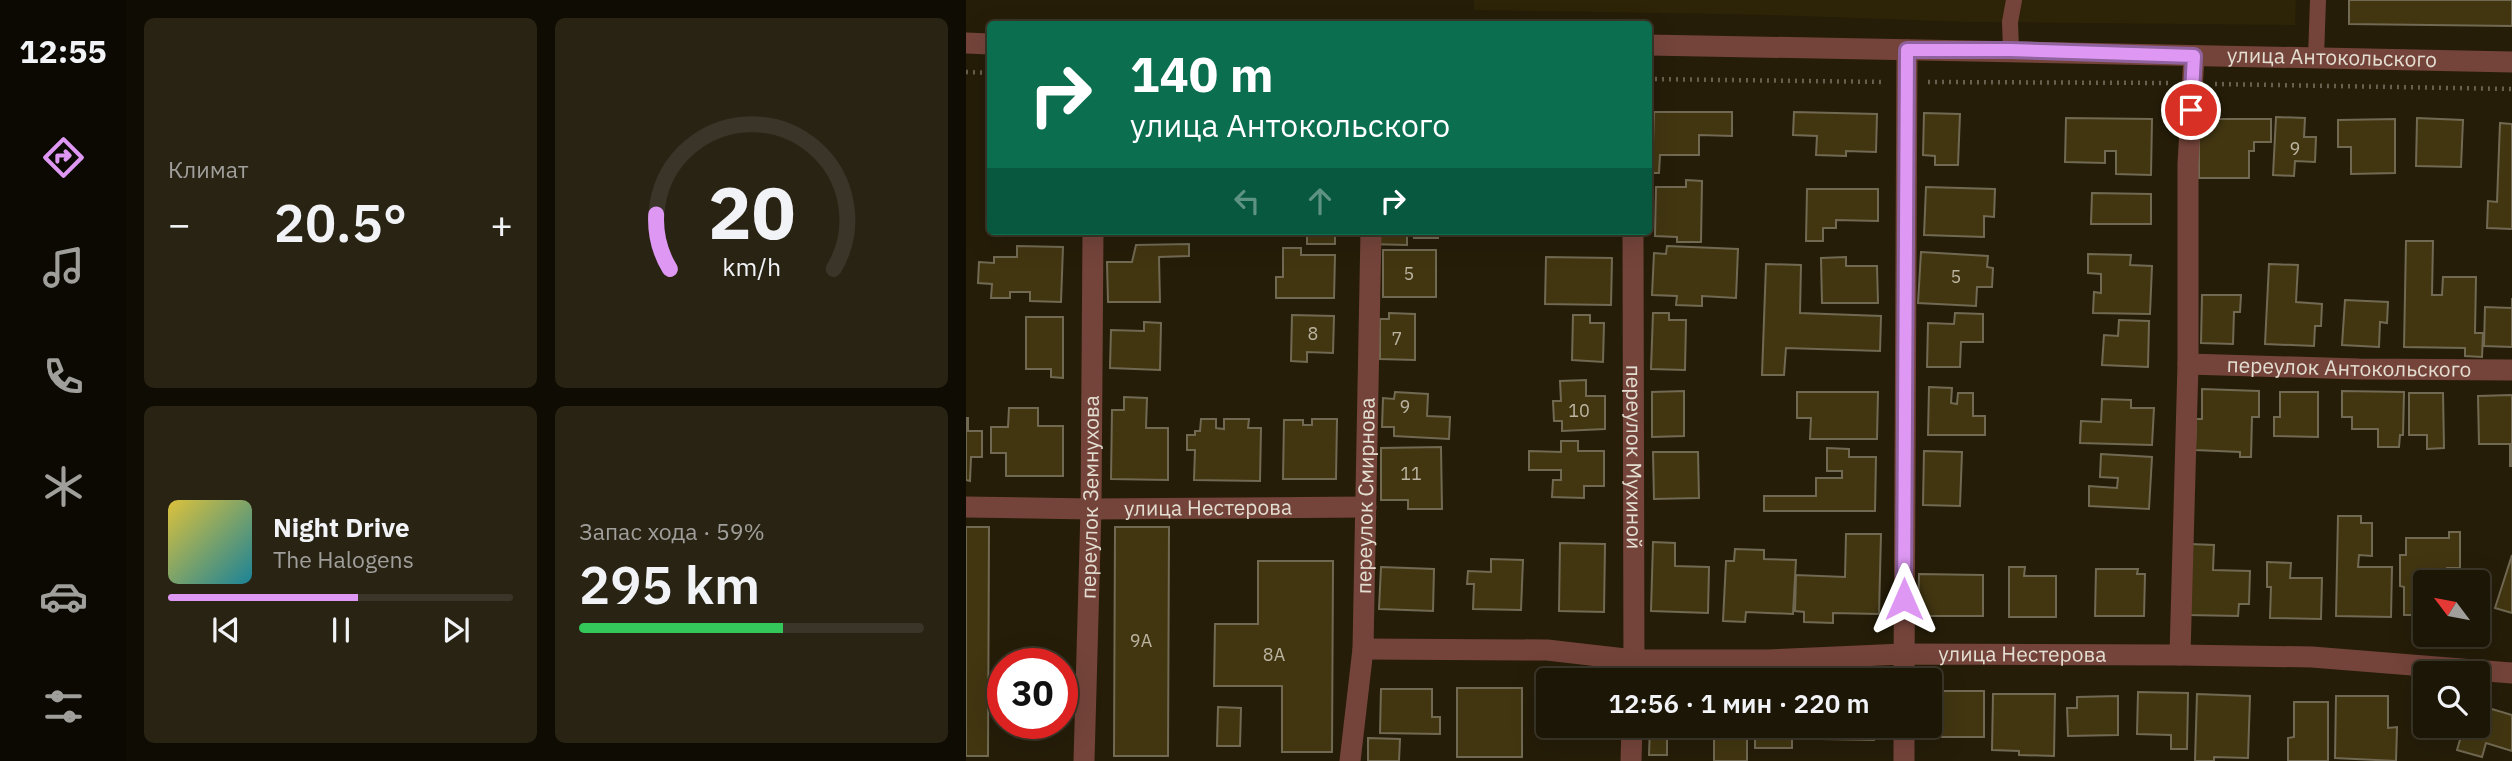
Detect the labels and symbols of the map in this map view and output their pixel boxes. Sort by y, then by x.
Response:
street label: улица Антокольского [2227,40,2437,73]
pin [2161,80,2221,140]
house number: 9 [2290,137,2300,160]
house number: 5 [1404,262,1414,285]
house number: 5 [1951,265,1961,288]
house number: 8 [1308,322,1318,345]
house number: 7 [1392,327,1402,350]
street label: переулок Антокольского [2226,350,2471,383]
street label: переулок Мухиной [1620,365,1649,549]
street label: переулок Земнухова [1074,395,1105,599]
house number: 9 [1400,395,1410,418]
street label: переулок Смирнова [1349,397,1381,594]
house number: 10 [1568,399,1590,422]
house number: 11 [1400,462,1422,485]
street label: улица Нестерова [1124,493,1292,522]
position arrow [1867,562,1941,636]
north arrow [2413,570,2490,648]
house number: 9А [1130,629,1153,652]
street label: улица Нестерова [1938,639,2106,668]
house number: 8А [1263,643,1286,666]
speed limit sign: 30 [987,648,1078,739]

